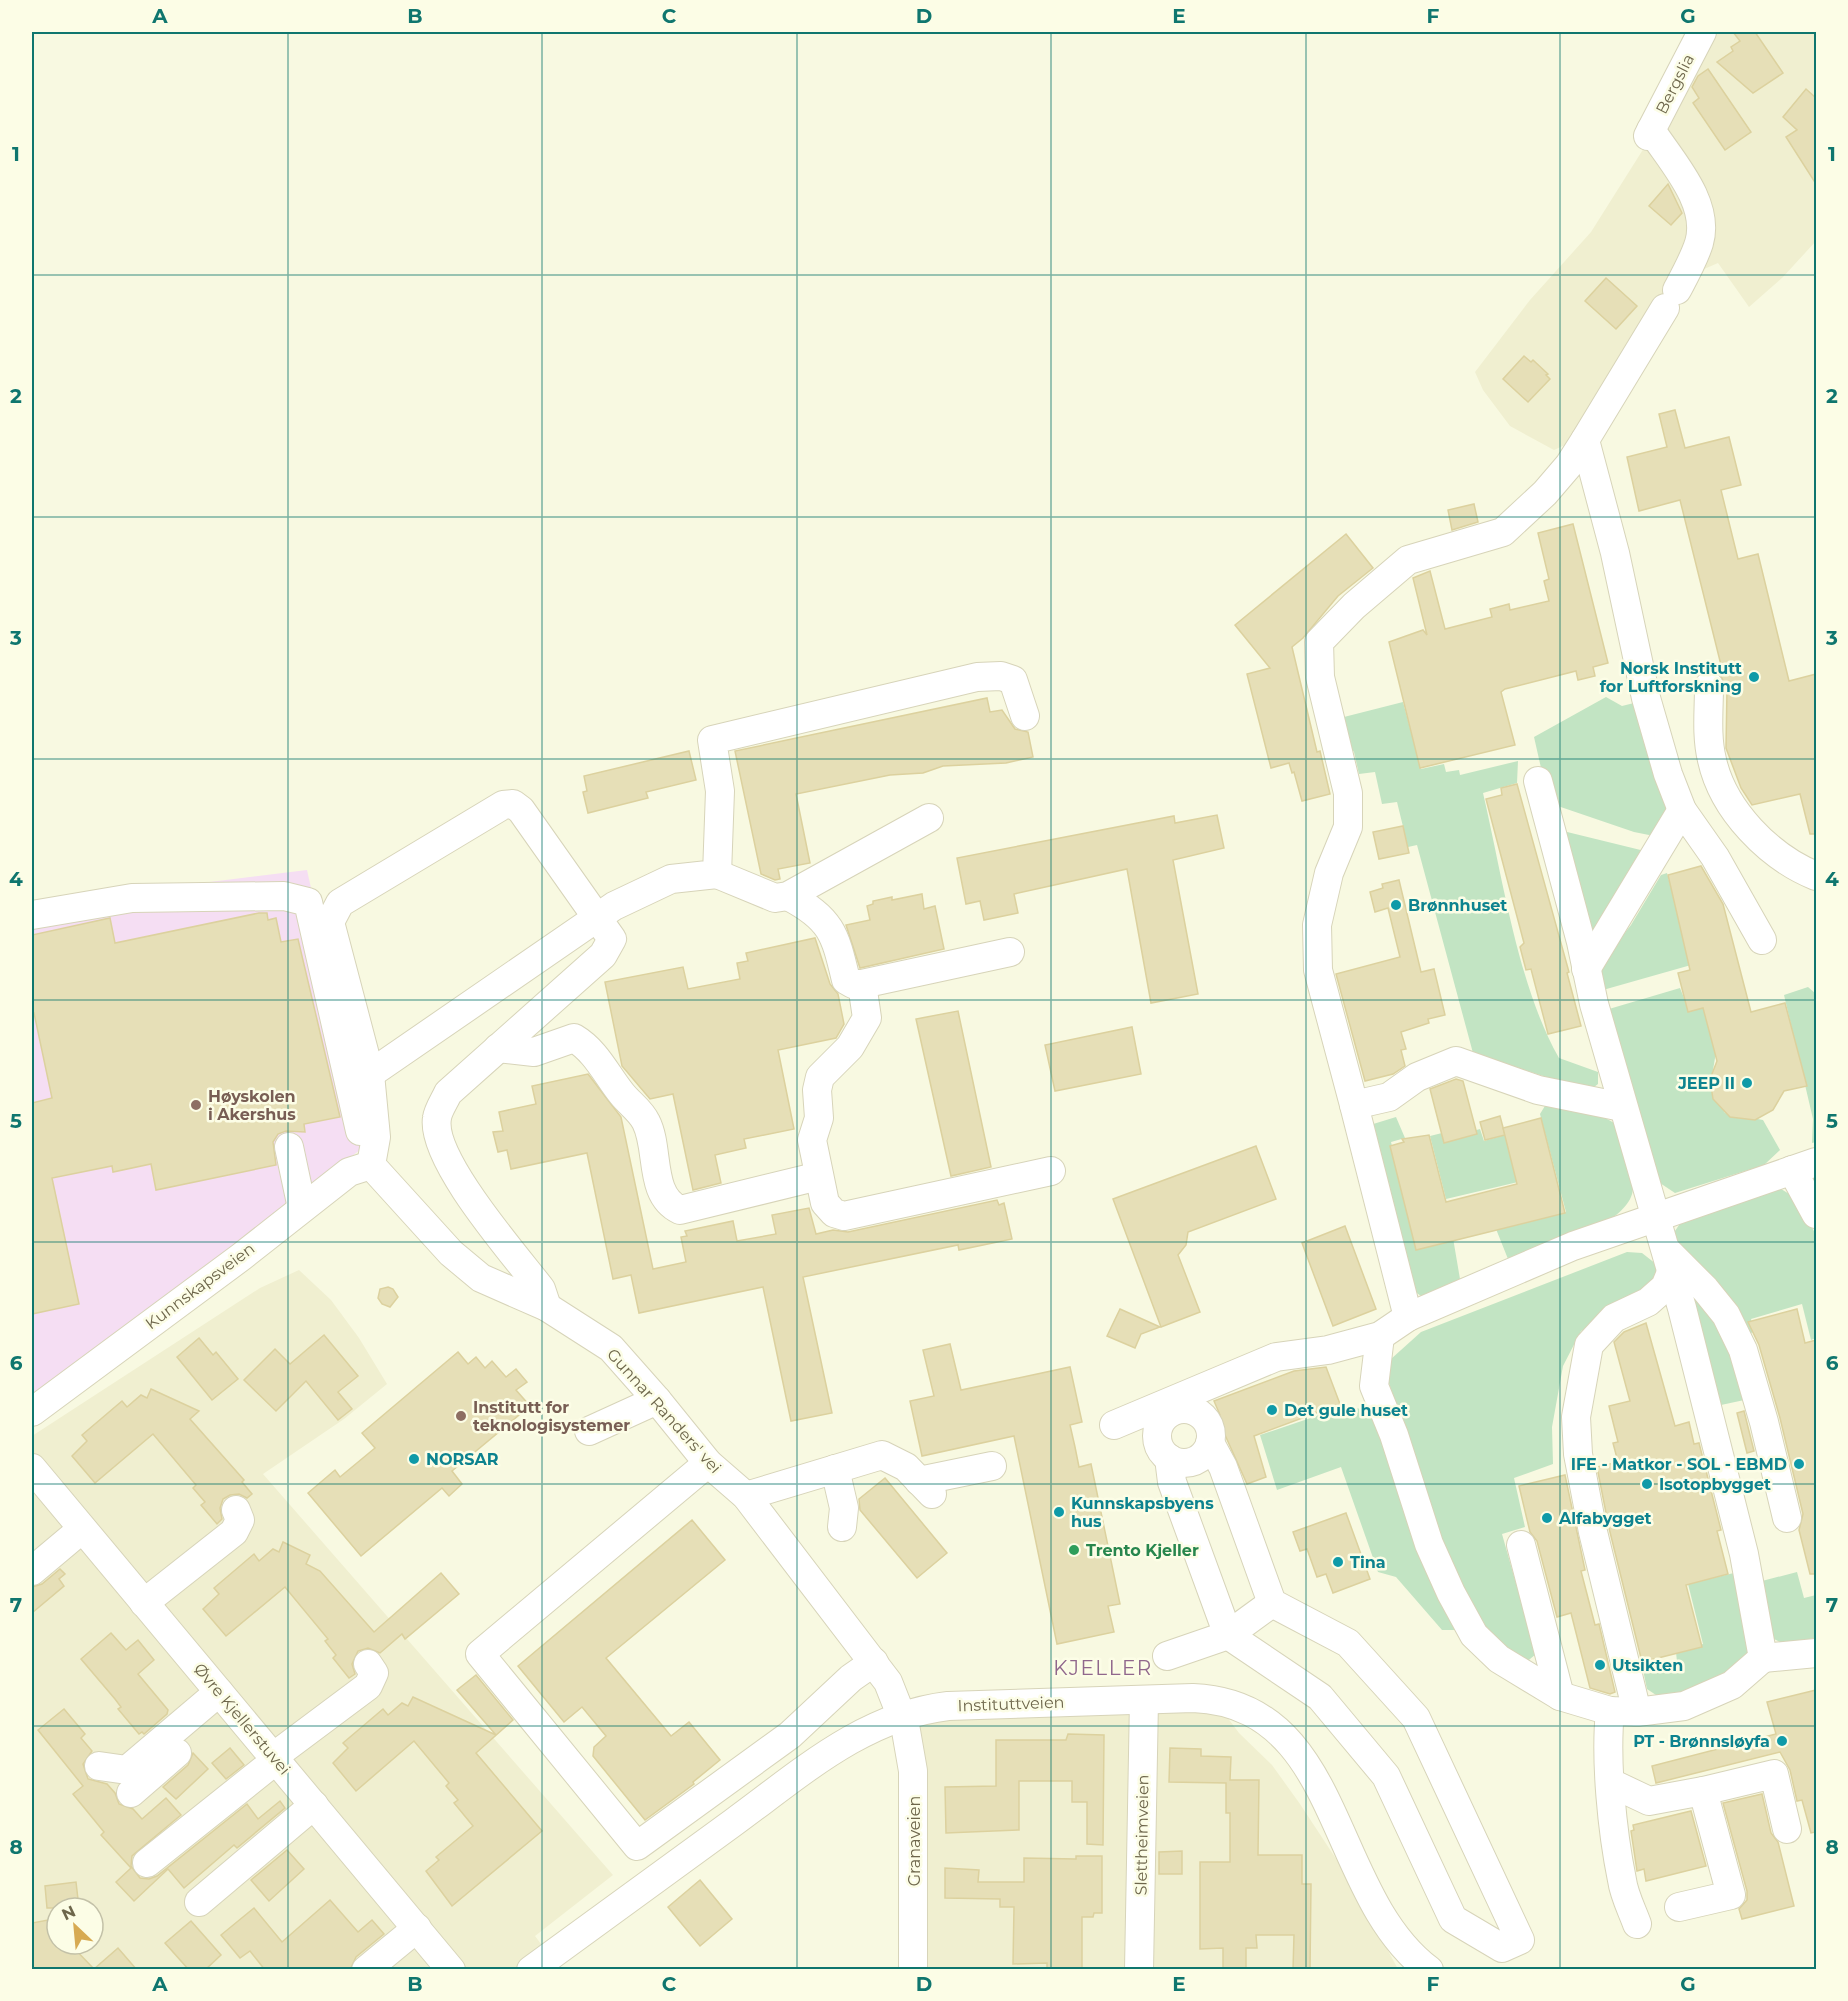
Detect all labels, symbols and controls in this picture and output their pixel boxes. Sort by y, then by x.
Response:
text: A [151,4,168,28]
text: B [407,4,423,28]
text: C [662,4,677,28]
text: D [916,4,932,28]
text: E [1172,4,1186,28]
text: F [1427,4,1440,28]
text: G [1680,4,1696,28]
street label: Bergslia [1652,51,1698,117]
text: 1 [12,142,20,166]
text: 1 [1828,142,1836,166]
text: 2 [10,384,22,408]
text: 2 [1826,384,1838,408]
text: 3 [9,626,22,650]
text: 3 [1825,626,1838,650]
place label: Norsk Institutt for Luftforskning [1600,659,1742,696]
marker: Norsk Institutt for Luftforskning [1747,670,1761,684]
text: 4 [9,867,23,891]
text: 4 [1825,867,1839,891]
place label: Brønnhuset [1408,896,1507,915]
marker: Brønnhuset [1389,898,1403,912]
place label: JEEP II [1677,1074,1735,1093]
marker: JEEP II [1740,1076,1754,1090]
place label: Høyskolen i Akershus [208,1087,296,1124]
marker: Høyskolen i Akershus [189,1098,203,1112]
text: 5 [10,1109,22,1133]
text: 5 [1826,1109,1838,1133]
street label: Kunnskapsveien [142,1239,258,1333]
street label: Gunnar Randers' vei [603,1345,725,1477]
text: 6 [10,1351,23,1375]
text: 6 [1826,1351,1839,1375]
place label: Institutt for teknologisystemer [473,1398,630,1435]
place label: Det gule huset [1284,1401,1408,1420]
marker: Det gule huset [1265,1403,1279,1417]
marker: Institutt for teknologisystemer [454,1409,468,1423]
place label: NORSAR [426,1450,499,1469]
marker: NORSAR [407,1452,421,1466]
place label: IFE - Matkor - SOL - EBMD [1571,1455,1787,1474]
marker: IFE - Matkor - SOL - EBMD [1792,1457,1806,1471]
place label: Isotopbygget [1659,1475,1771,1494]
marker: Isotopbygget [1640,1477,1654,1491]
place label: Kunnskapsbyens hus [1071,1494,1214,1531]
marker: Kunnskapsbyens hus [1052,1505,1066,1519]
place label: Alfabygget [1558,1509,1652,1528]
marker: Alfabygget [1540,1511,1554,1525]
place label: Trento Kjeller [1086,1541,1199,1560]
marker: Trento Kjeller [1067,1543,1081,1557]
place label: Tina [1350,1553,1386,1572]
marker: Tina [1331,1555,1345,1569]
text: 7 [10,1593,22,1617]
text: 7 [1826,1593,1838,1617]
district label: KJELLER [1053,1656,1153,1680]
place label: Utsikten [1612,1656,1683,1675]
marker: Utsikten [1593,1658,1607,1672]
street label: Øvre Kjellerstuvei [190,1659,294,1779]
street label: Instituttveien [957,1693,1065,1715]
place label: PT - Brønnsløyfa [1633,1732,1770,1751]
marker: PT - Brønnsløyfa [1775,1734,1789,1748]
street label: Slettheimveien [1131,1774,1153,1896]
street label: Granaveien [905,1796,924,1886]
text: 8 [9,1835,23,1859]
text: 8 [1825,1835,1839,1859]
north arrow [45,1896,105,1956]
text: N [59,1902,79,1924]
text: A [151,1972,168,1996]
text: B [407,1972,423,1996]
text: C [662,1972,677,1996]
text: D [916,1972,932,1996]
text: E [1172,1972,1186,1996]
text: F [1427,1972,1440,1996]
text: G [1680,1972,1696,1996]

